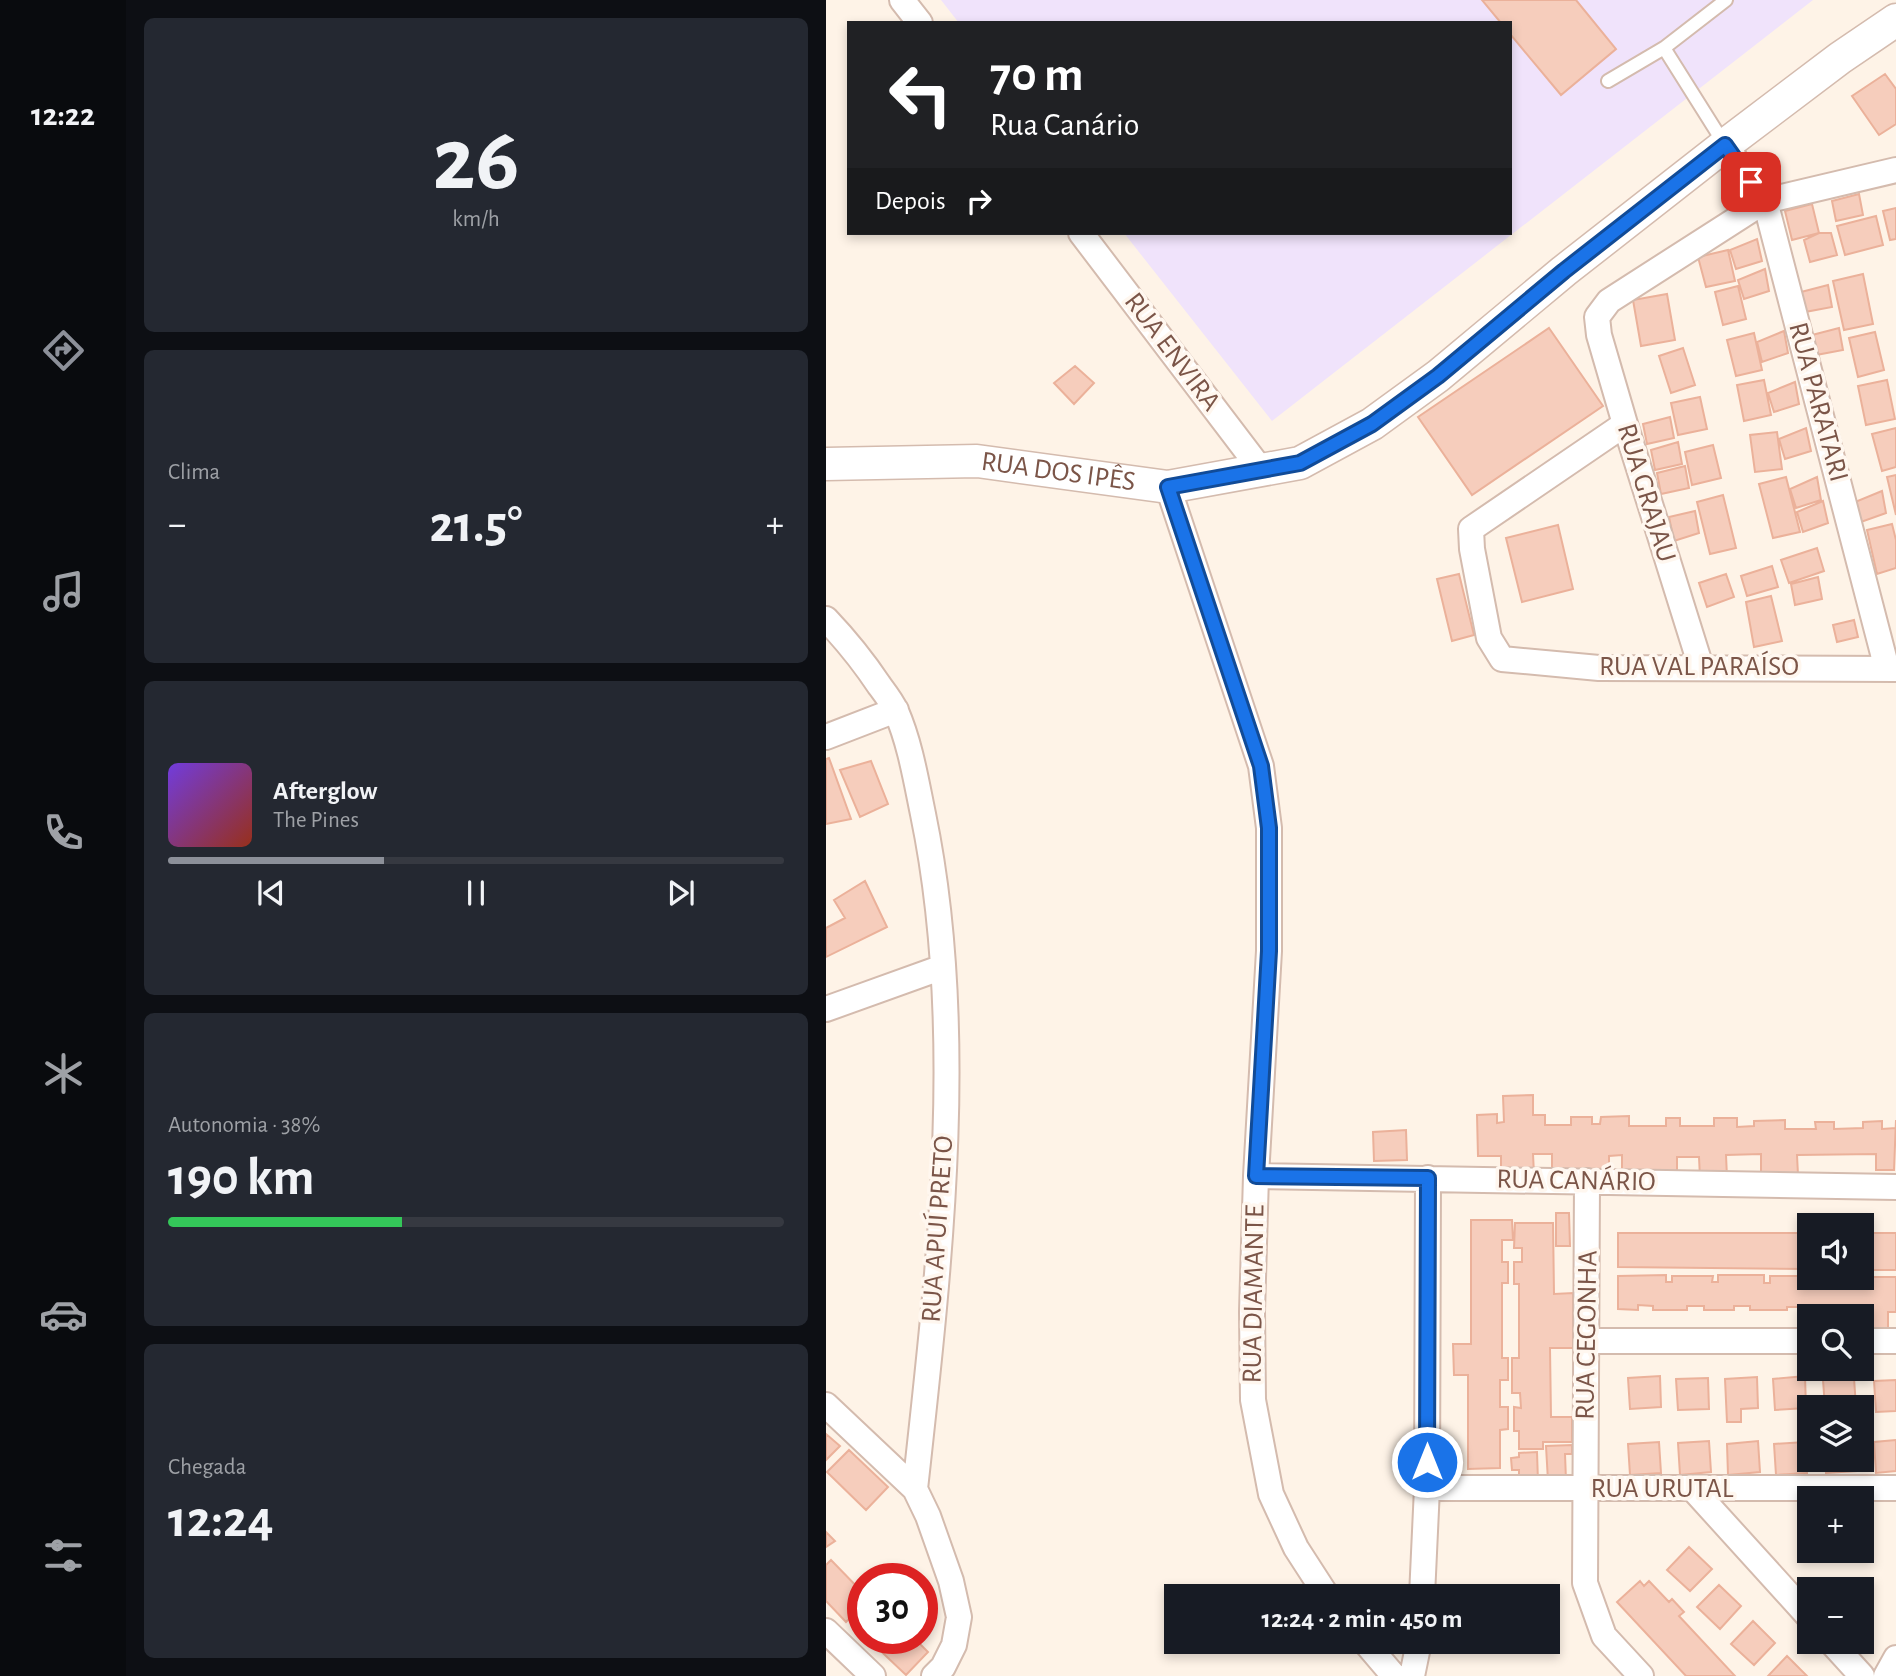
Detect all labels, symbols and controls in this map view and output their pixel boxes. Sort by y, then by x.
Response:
icon: left [875,49,966,140]
text: 70 m [990,51,1084,100]
text: 12:22 [31,99,95,131]
text: Rua Canário [990,109,1139,141]
text: 26 [433,115,519,206]
pin [1721,152,1781,212]
icon: arrive [1732,163,1770,201]
icon: right [960,182,998,220]
text: Depois [875,188,946,214]
text: km/h [452,208,500,231]
street label: RUA ENVIRA [1119,288,1225,416]
street label: RUA PARATARI [1783,319,1853,485]
icon: directions [39,326,88,375]
street label: RUA GRAJAU [1612,420,1680,566]
street label: RUA DOS IPÊS [979,448,1137,496]
text: Clima [168,461,220,484]
text: 21.5° [430,499,522,551]
text: − [168,506,186,544]
text: + [766,506,784,544]
icon: music [39,567,88,616]
street label: RUA VAL PARAÍSO [1599,650,1799,681]
text: Afterglow [273,778,377,804]
icon: phone [39,808,88,857]
text: The Pines [273,809,359,832]
icon: previous [252,874,290,912]
icon: pause [457,874,495,912]
icon: next [662,874,700,912]
icon: climate [39,1049,88,1098]
text: Autonomia · 38% [168,1114,320,1137]
street label: RUA APUÍ PRETO [915,1134,958,1323]
text: 190 km [168,1152,314,1204]
street label: RUA CANÁRIO [1496,1163,1656,1196]
street label: RUA DIAMANTE [1238,1204,1270,1384]
map controls [1797,1213,1874,1654]
button: sound [1797,1213,1874,1290]
street label: RUA CEGONHA [1572,1250,1602,1420]
icon: car [39,1290,88,1339]
button: search [1797,1304,1874,1381]
button: layers [1797,1395,1874,1472]
position arrow [1390,1425,1464,1499]
text: Chegada [168,1456,246,1479]
street label: RUA URUTAL [1591,1475,1734,1503]
button: + [1797,1486,1874,1563]
text: 12:24 [168,1494,274,1546]
icon: filters [39,1531,88,1580]
speed limit sign: 30 [847,1563,938,1654]
button: − [1797,1577,1874,1654]
text: 12:24 · 2 min · 450 m [1262,1606,1462,1632]

